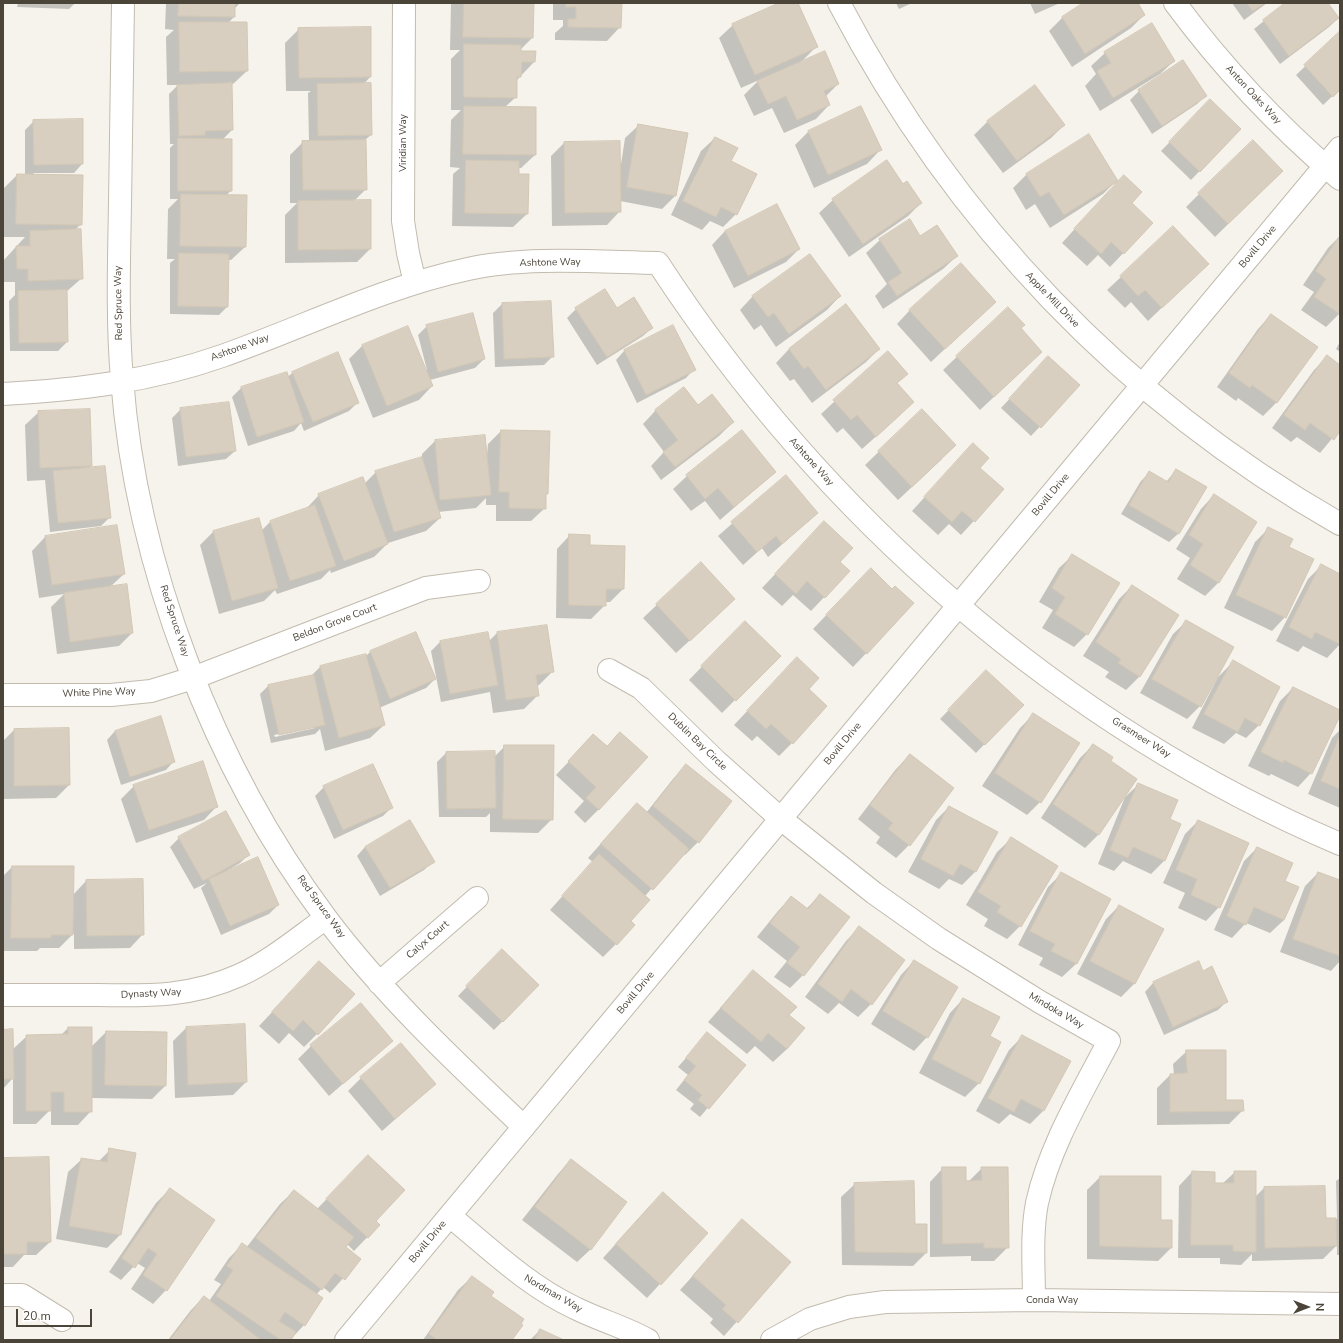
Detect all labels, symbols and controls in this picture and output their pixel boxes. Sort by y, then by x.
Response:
street label: Anton Oaks Way [1223,63,1283,127]
street label: Viridian Way [398,114,410,172]
street label: Bovill Drive [1237,223,1279,271]
street label: Ashtone Way [519,256,581,270]
street label: Red Spruce Way [112,266,126,340]
street label: Apple Mill Drive [1022,270,1082,330]
street label: Ashtone Way [209,332,271,364]
street label: Ashtone Way [786,435,836,489]
street label: Bovill Drive [1030,471,1072,519]
street label: Red Spruce Way [157,584,191,658]
street label: Beldon Grove Court [291,601,379,645]
street label: White Pine Way [62,686,136,700]
street label: Dublin Bay Circle [665,711,729,773]
street label: Grasmeer Way [1109,715,1173,761]
street label: Bovill Drive [822,720,864,768]
street label: Red Spruce Way [294,873,348,941]
street label: Calyx Court [404,918,452,962]
street label: Bovill Drive [615,969,657,1017]
street label: Dynasty Way [121,986,181,1002]
street label: Mindoka Way [1026,990,1086,1032]
street label: Bovill Drive [407,1218,449,1266]
street label: Nordman Way [522,1272,584,1316]
north arrow [1287,1287,1327,1327]
street label: Conda Way [1026,1295,1078,1307]
scale bar [18,1301,94,1327]
text: N [1312,1303,1327,1311]
text: 20 m [23,1308,51,1324]

